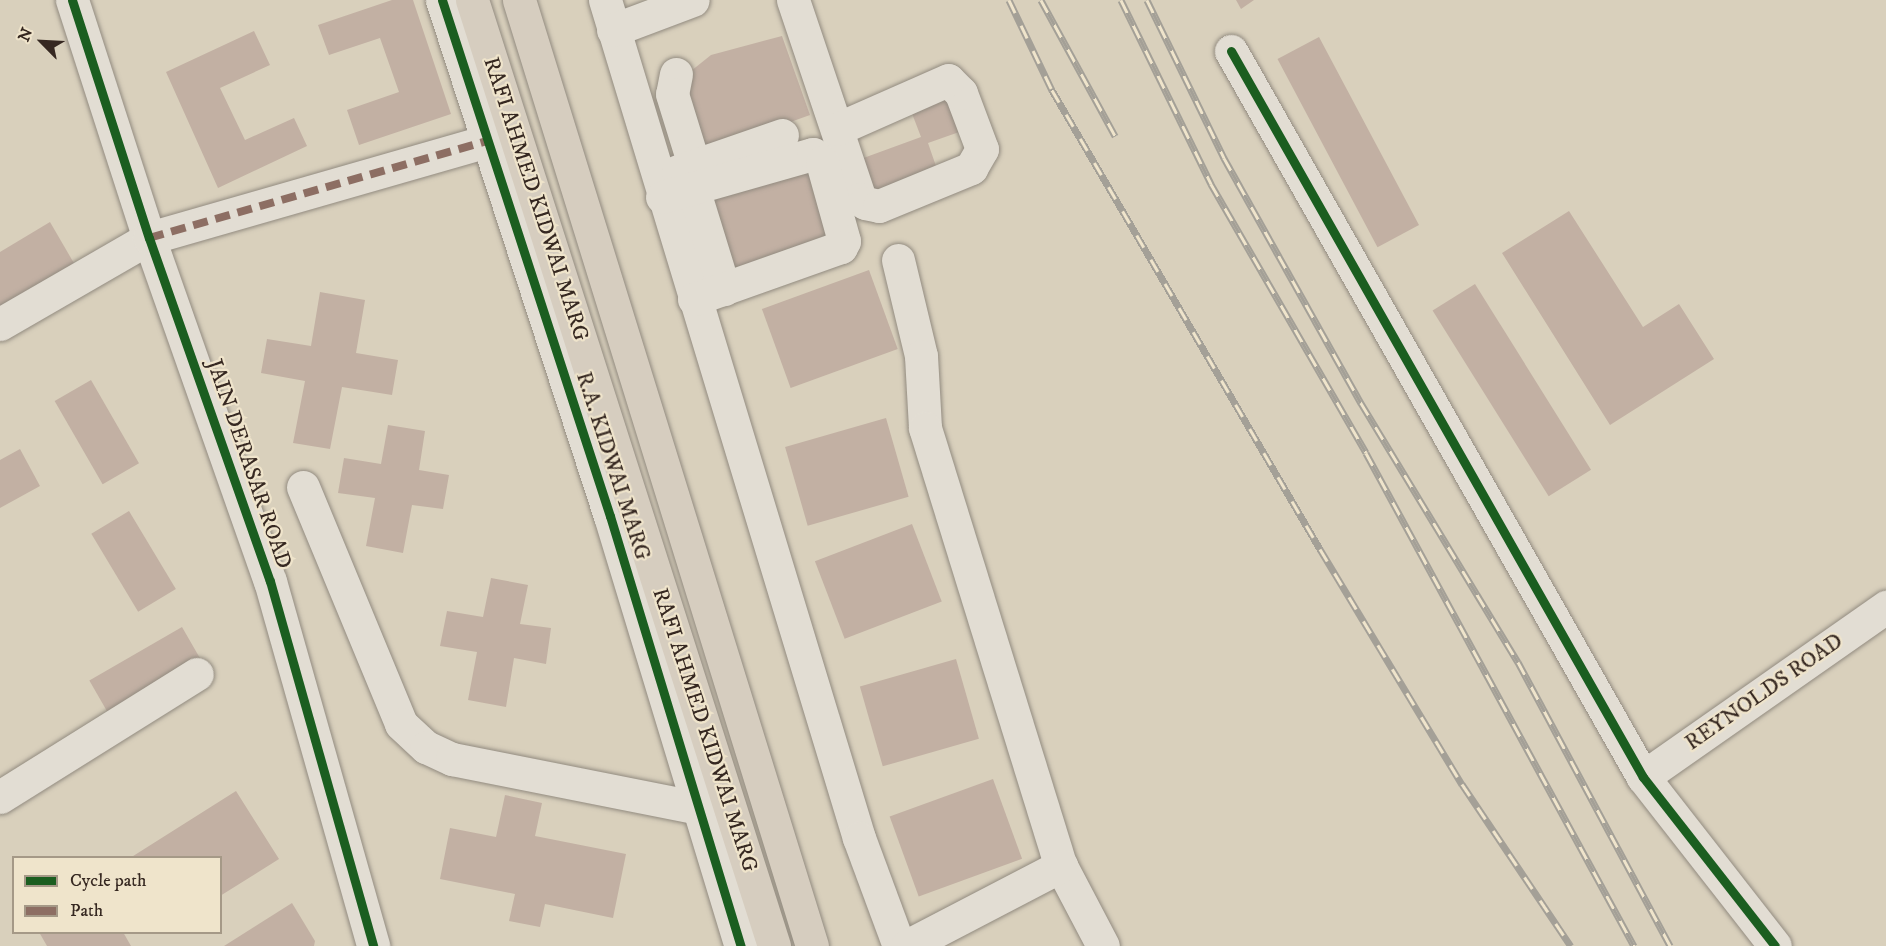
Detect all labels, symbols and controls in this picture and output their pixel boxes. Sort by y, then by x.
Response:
north arrow [12,12,72,72]
text: N [14,25,37,45]
street label: RAFI AHMED KIDWAI MARG [478,54,594,344]
street label: JAIN DERASAR ROAD [201,356,297,572]
street label: R.A. KIDWAI MARG [570,368,656,564]
street label: RAFI AHMED KIDWAI MARG [647,585,763,875]
street label: REYNOLDS ROAD [1680,628,1848,756]
legend [12,856,222,934]
text: Cycle path [70,870,147,892]
text: Path [70,900,103,922]

